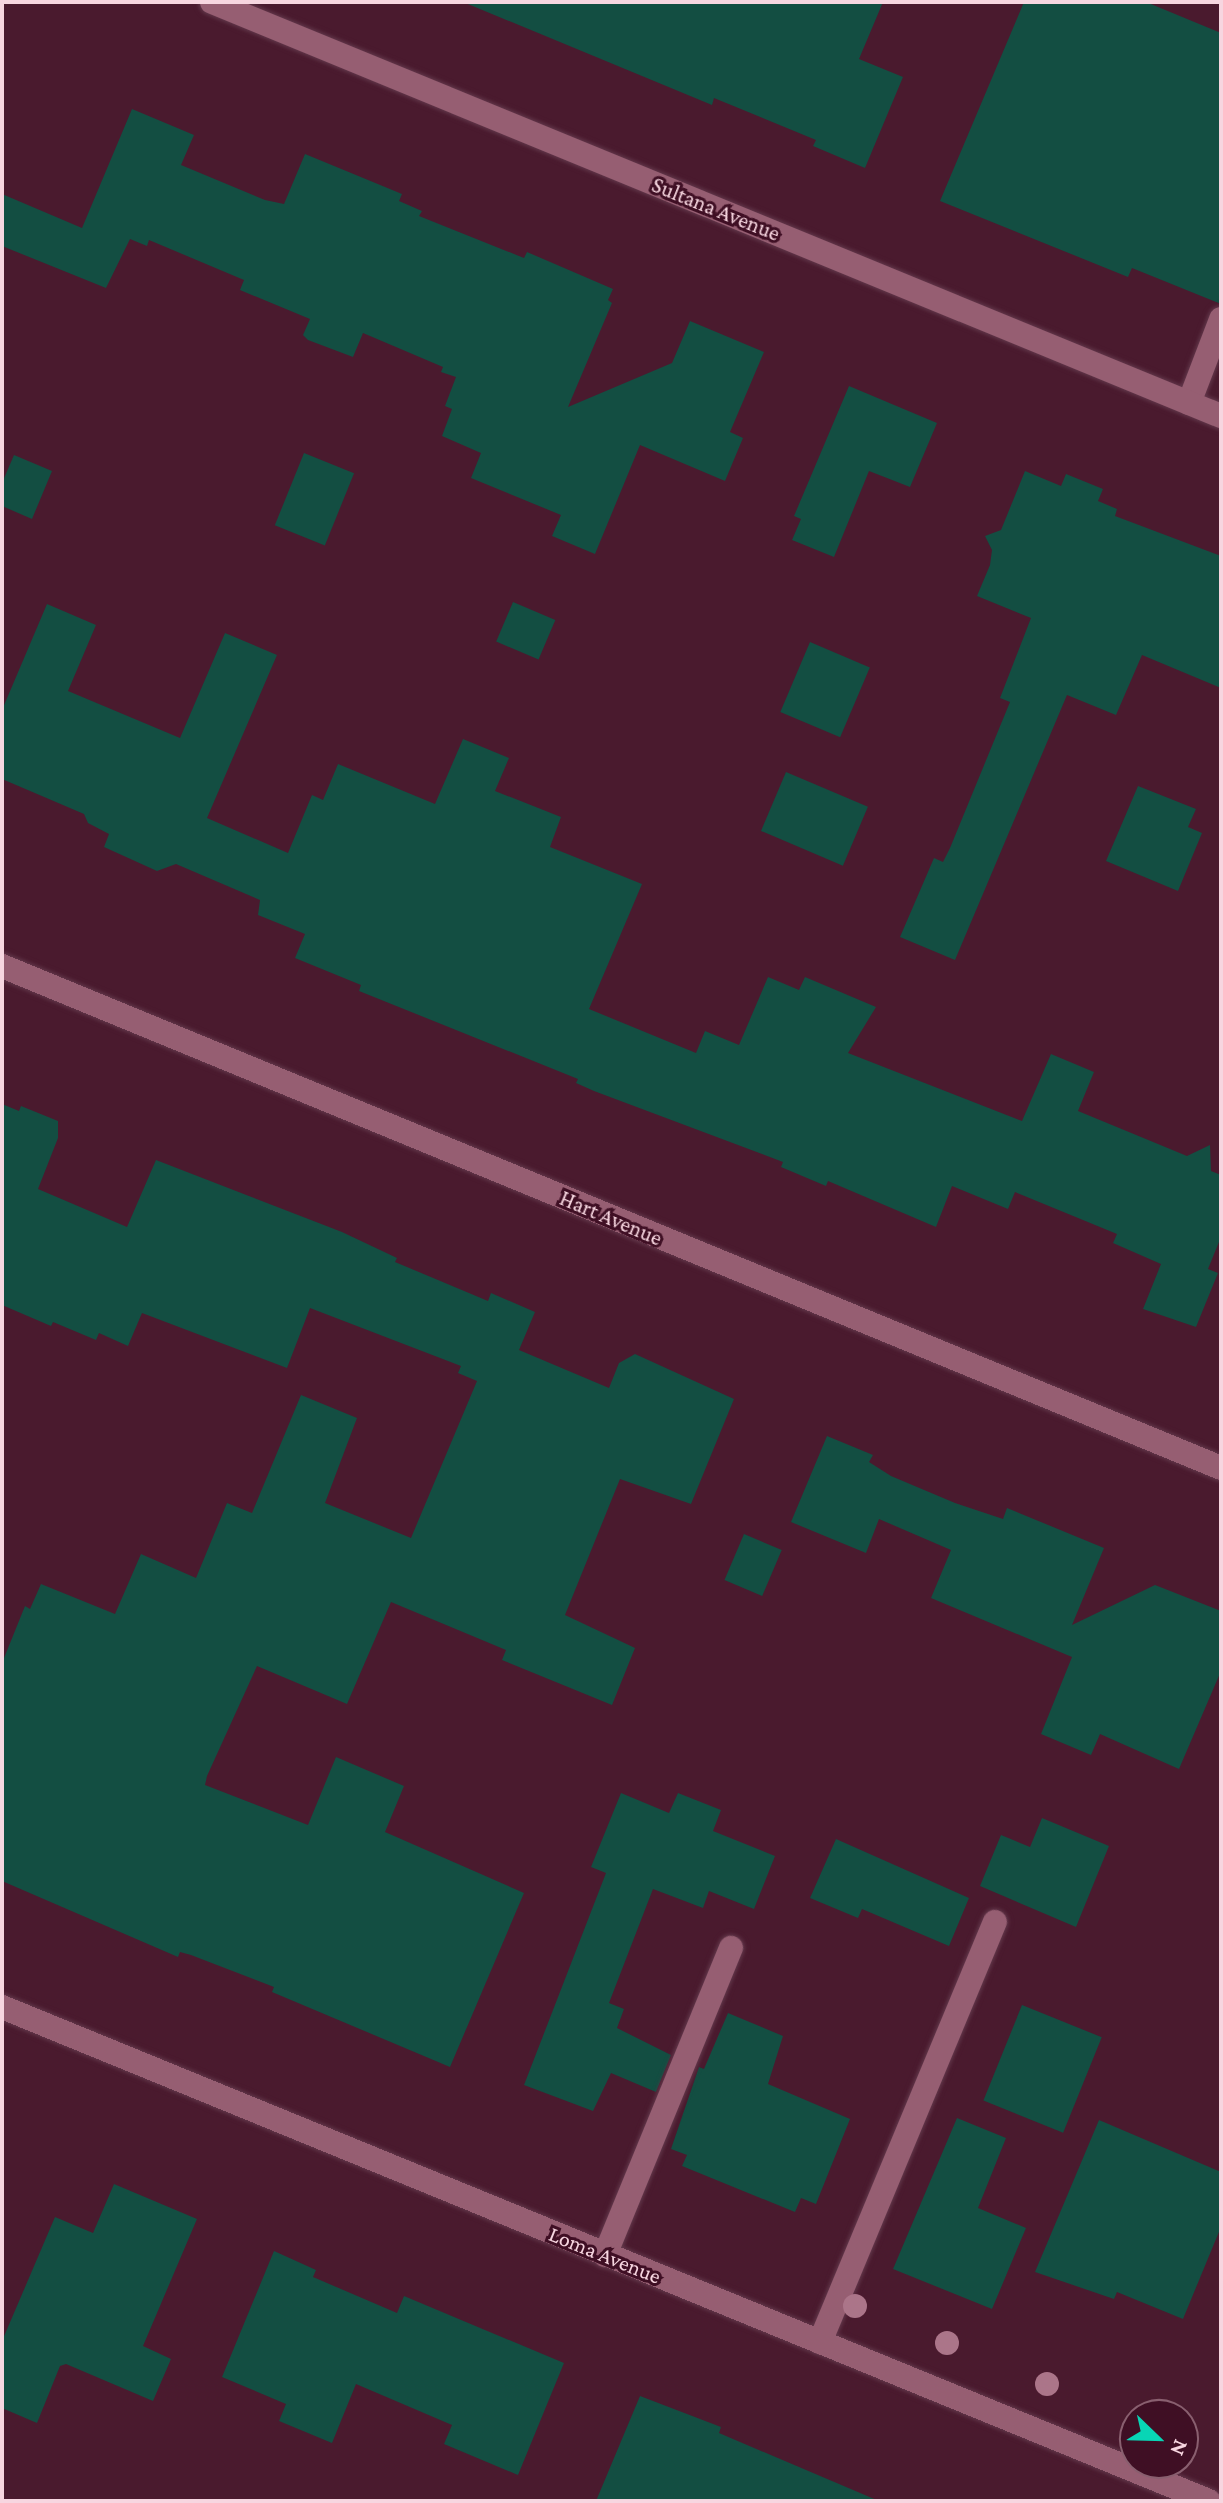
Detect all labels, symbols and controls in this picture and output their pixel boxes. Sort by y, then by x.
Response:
street label: Sultana Avenue [648,171,784,247]
street label: Hart Avenue [556,1185,666,1251]
street label: Loma Avenue [545,2221,665,2289]
north arrow [1119,2399,1199,2479]
text: N [1165,2436,1194,2460]

